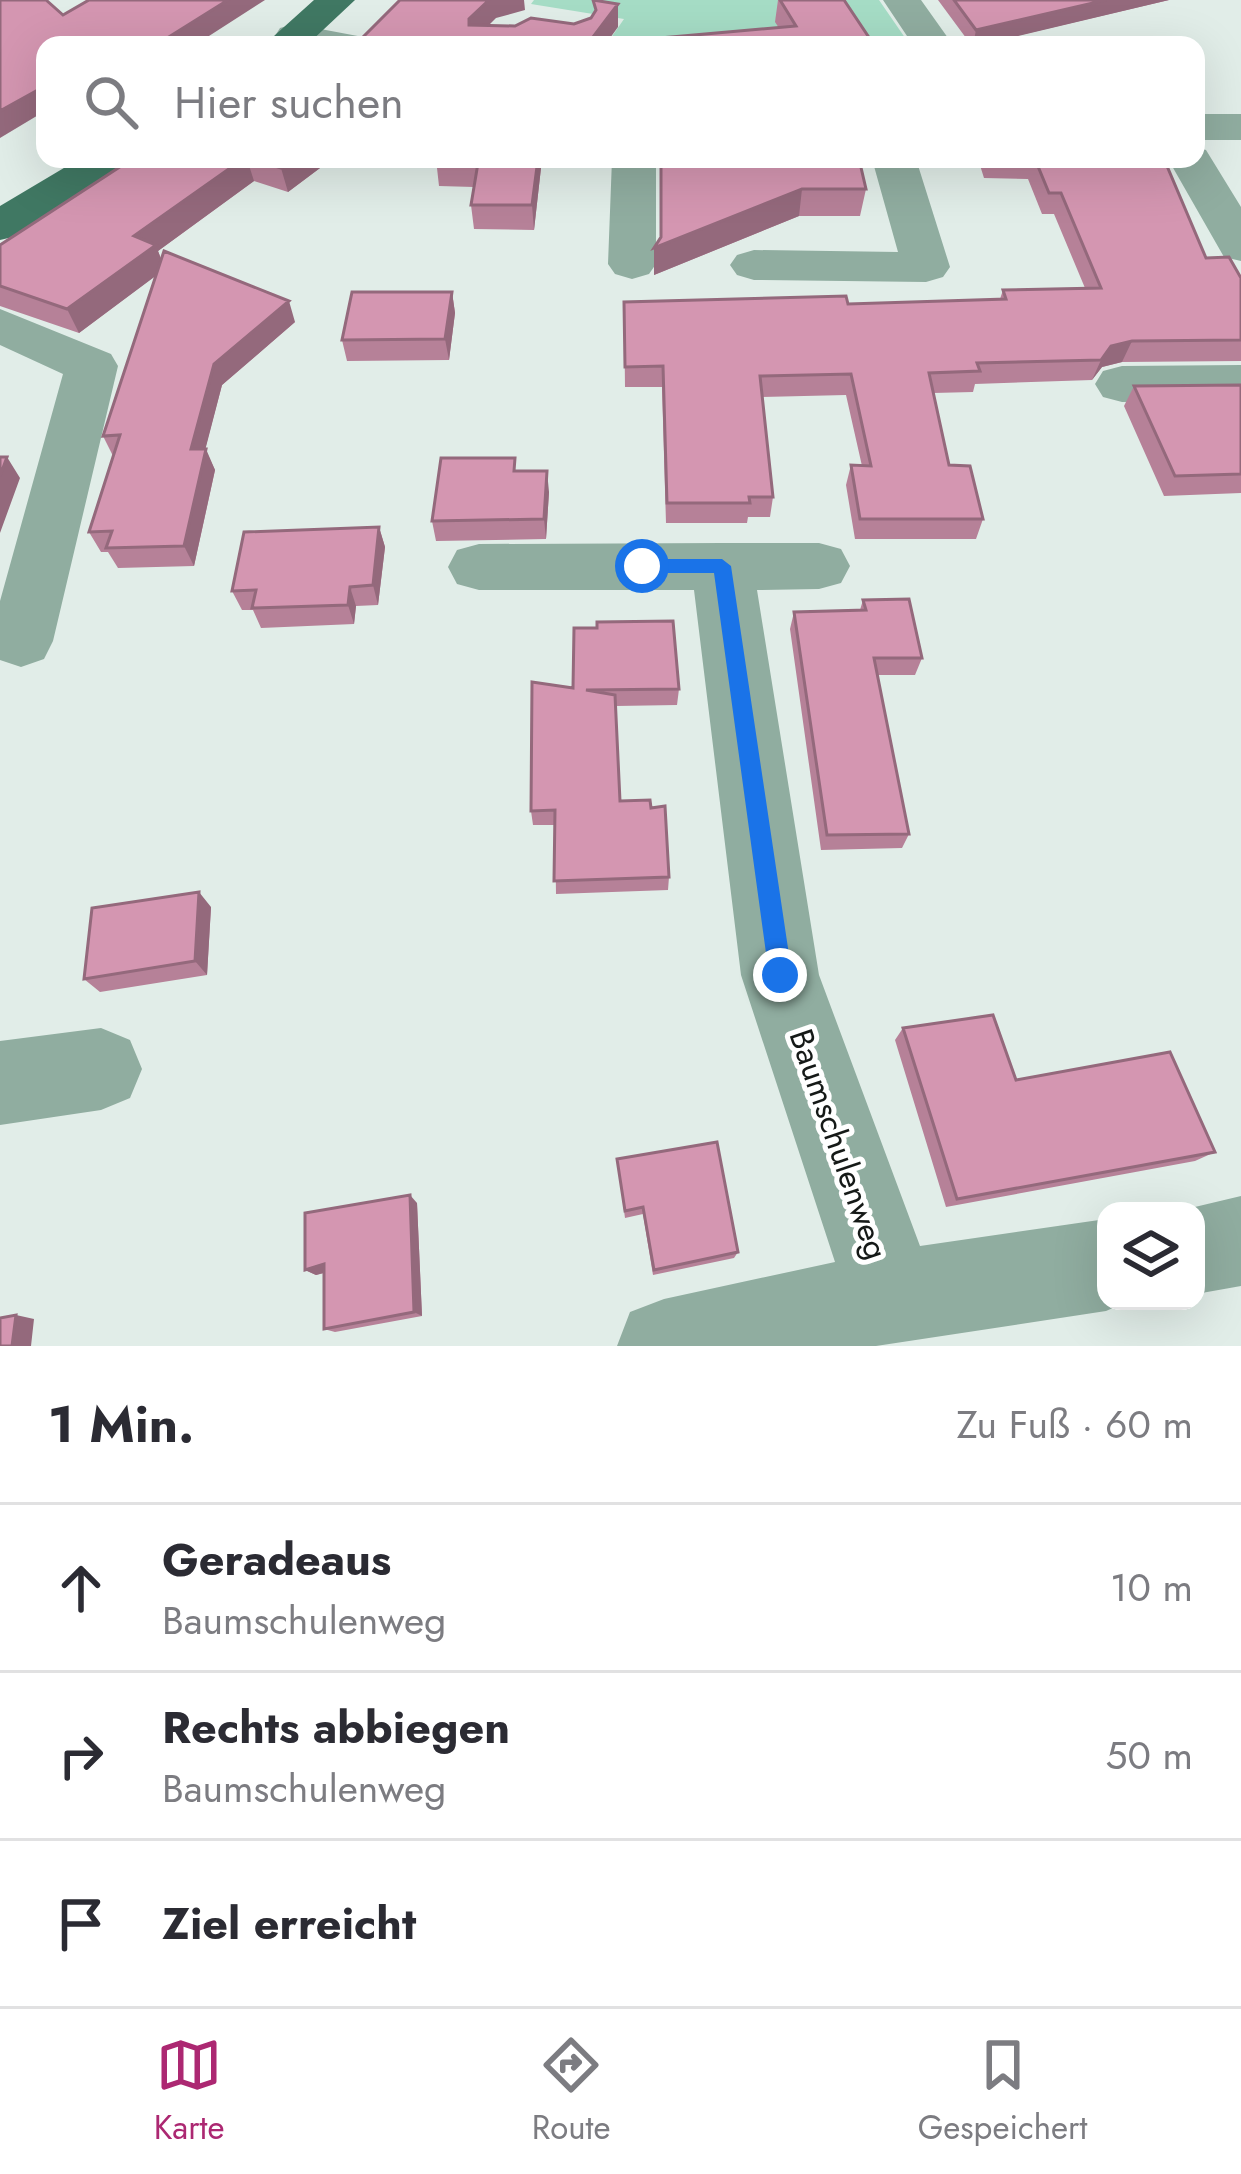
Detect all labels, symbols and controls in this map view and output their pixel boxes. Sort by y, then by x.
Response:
search box [36,36,1205,168]
icon: search [78,69,144,135]
text: Hier suchen [174,70,404,135]
route start [615,539,669,593]
route end [753,948,807,1002]
street label: Baumschulenweg [778,1023,900,1265]
map controls [1097,1202,1205,1310]
button: layers [1097,1202,1205,1310]
text: 1 Min. [48,1387,195,1461]
text: Zu Fuß · 60 m [956,1396,1193,1453]
text: Geradeaus [162,1527,391,1592]
icon: ahead [48,1555,114,1621]
text: 10 m [1110,1559,1193,1616]
text: Baumschulenweg [162,1592,446,1649]
text: Rechts abbiegen [162,1695,510,1760]
icon: right [48,1723,114,1789]
text: 50 m [1105,1727,1193,1784]
text: Baumschulenweg [162,1760,446,1817]
icon: arrive [48,1891,114,1957]
text: Ziel erreicht [162,1891,416,1956]
tab: Karte [154,2032,224,2151]
tab: Route [532,2032,610,2151]
tab: Gespeichert [918,2032,1087,2151]

